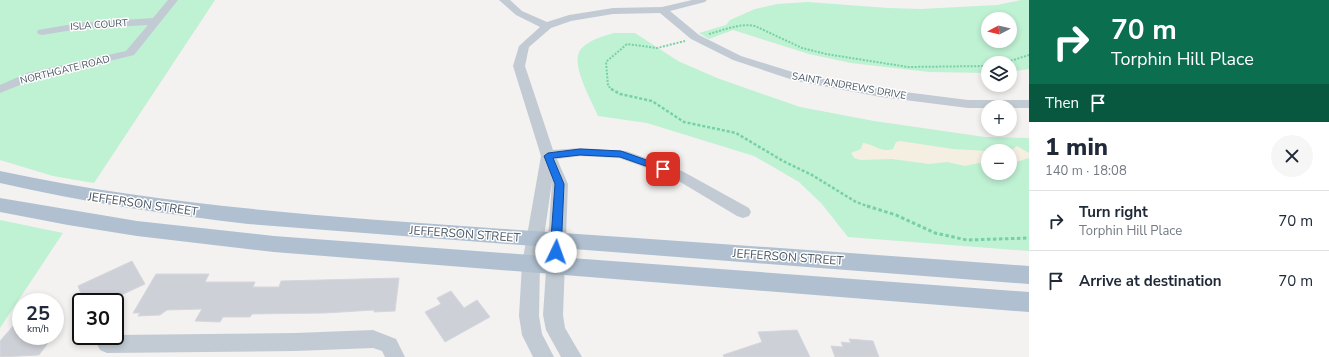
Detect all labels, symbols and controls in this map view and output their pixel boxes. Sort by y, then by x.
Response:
text: 70 m [1111,11,1177,49]
north arrow [981,12,1017,48]
map controls [981,12,1017,180]
street label: ISLA COURT [70,16,128,34]
icon: right [1045,16,1097,68]
text: Torphin Hill Place [1111,47,1254,71]
street label: NORTHGATE ROAD [19,52,111,88]
button: layers [981,56,1017,92]
street label: SAINT ANDREWS DRIVE [791,69,907,103]
icon: arrive [1087,92,1109,114]
text: Then [1045,93,1079,113]
button: + [981,100,1017,136]
text: 1 min [1045,131,1108,163]
button: close [1271,135,1313,177]
button: − [981,144,1017,180]
pin [646,152,680,186]
icon: arrive [652,158,674,180]
text: 140 m · 18:08 [1045,162,1127,180]
street label: JEFFERSON STREET [86,188,200,220]
text: Turn right [1079,202,1148,222]
icon: right [1045,210,1067,232]
text: 70 m [1278,211,1313,231]
street label: JEFFERSON STREET [408,222,522,246]
text: Torphin Hill Place [1079,222,1182,240]
position arrow [535,231,577,273]
street label: JEFFERSON STREET [731,245,845,269]
icon: arrive [1045,270,1067,292]
text: Arrive at destination [1079,271,1222,291]
text: 70 m [1278,271,1313,291]
speed limit sign: 30 [72,293,124,345]
text: 25 [26,300,50,327]
text: km/h [27,322,49,336]

